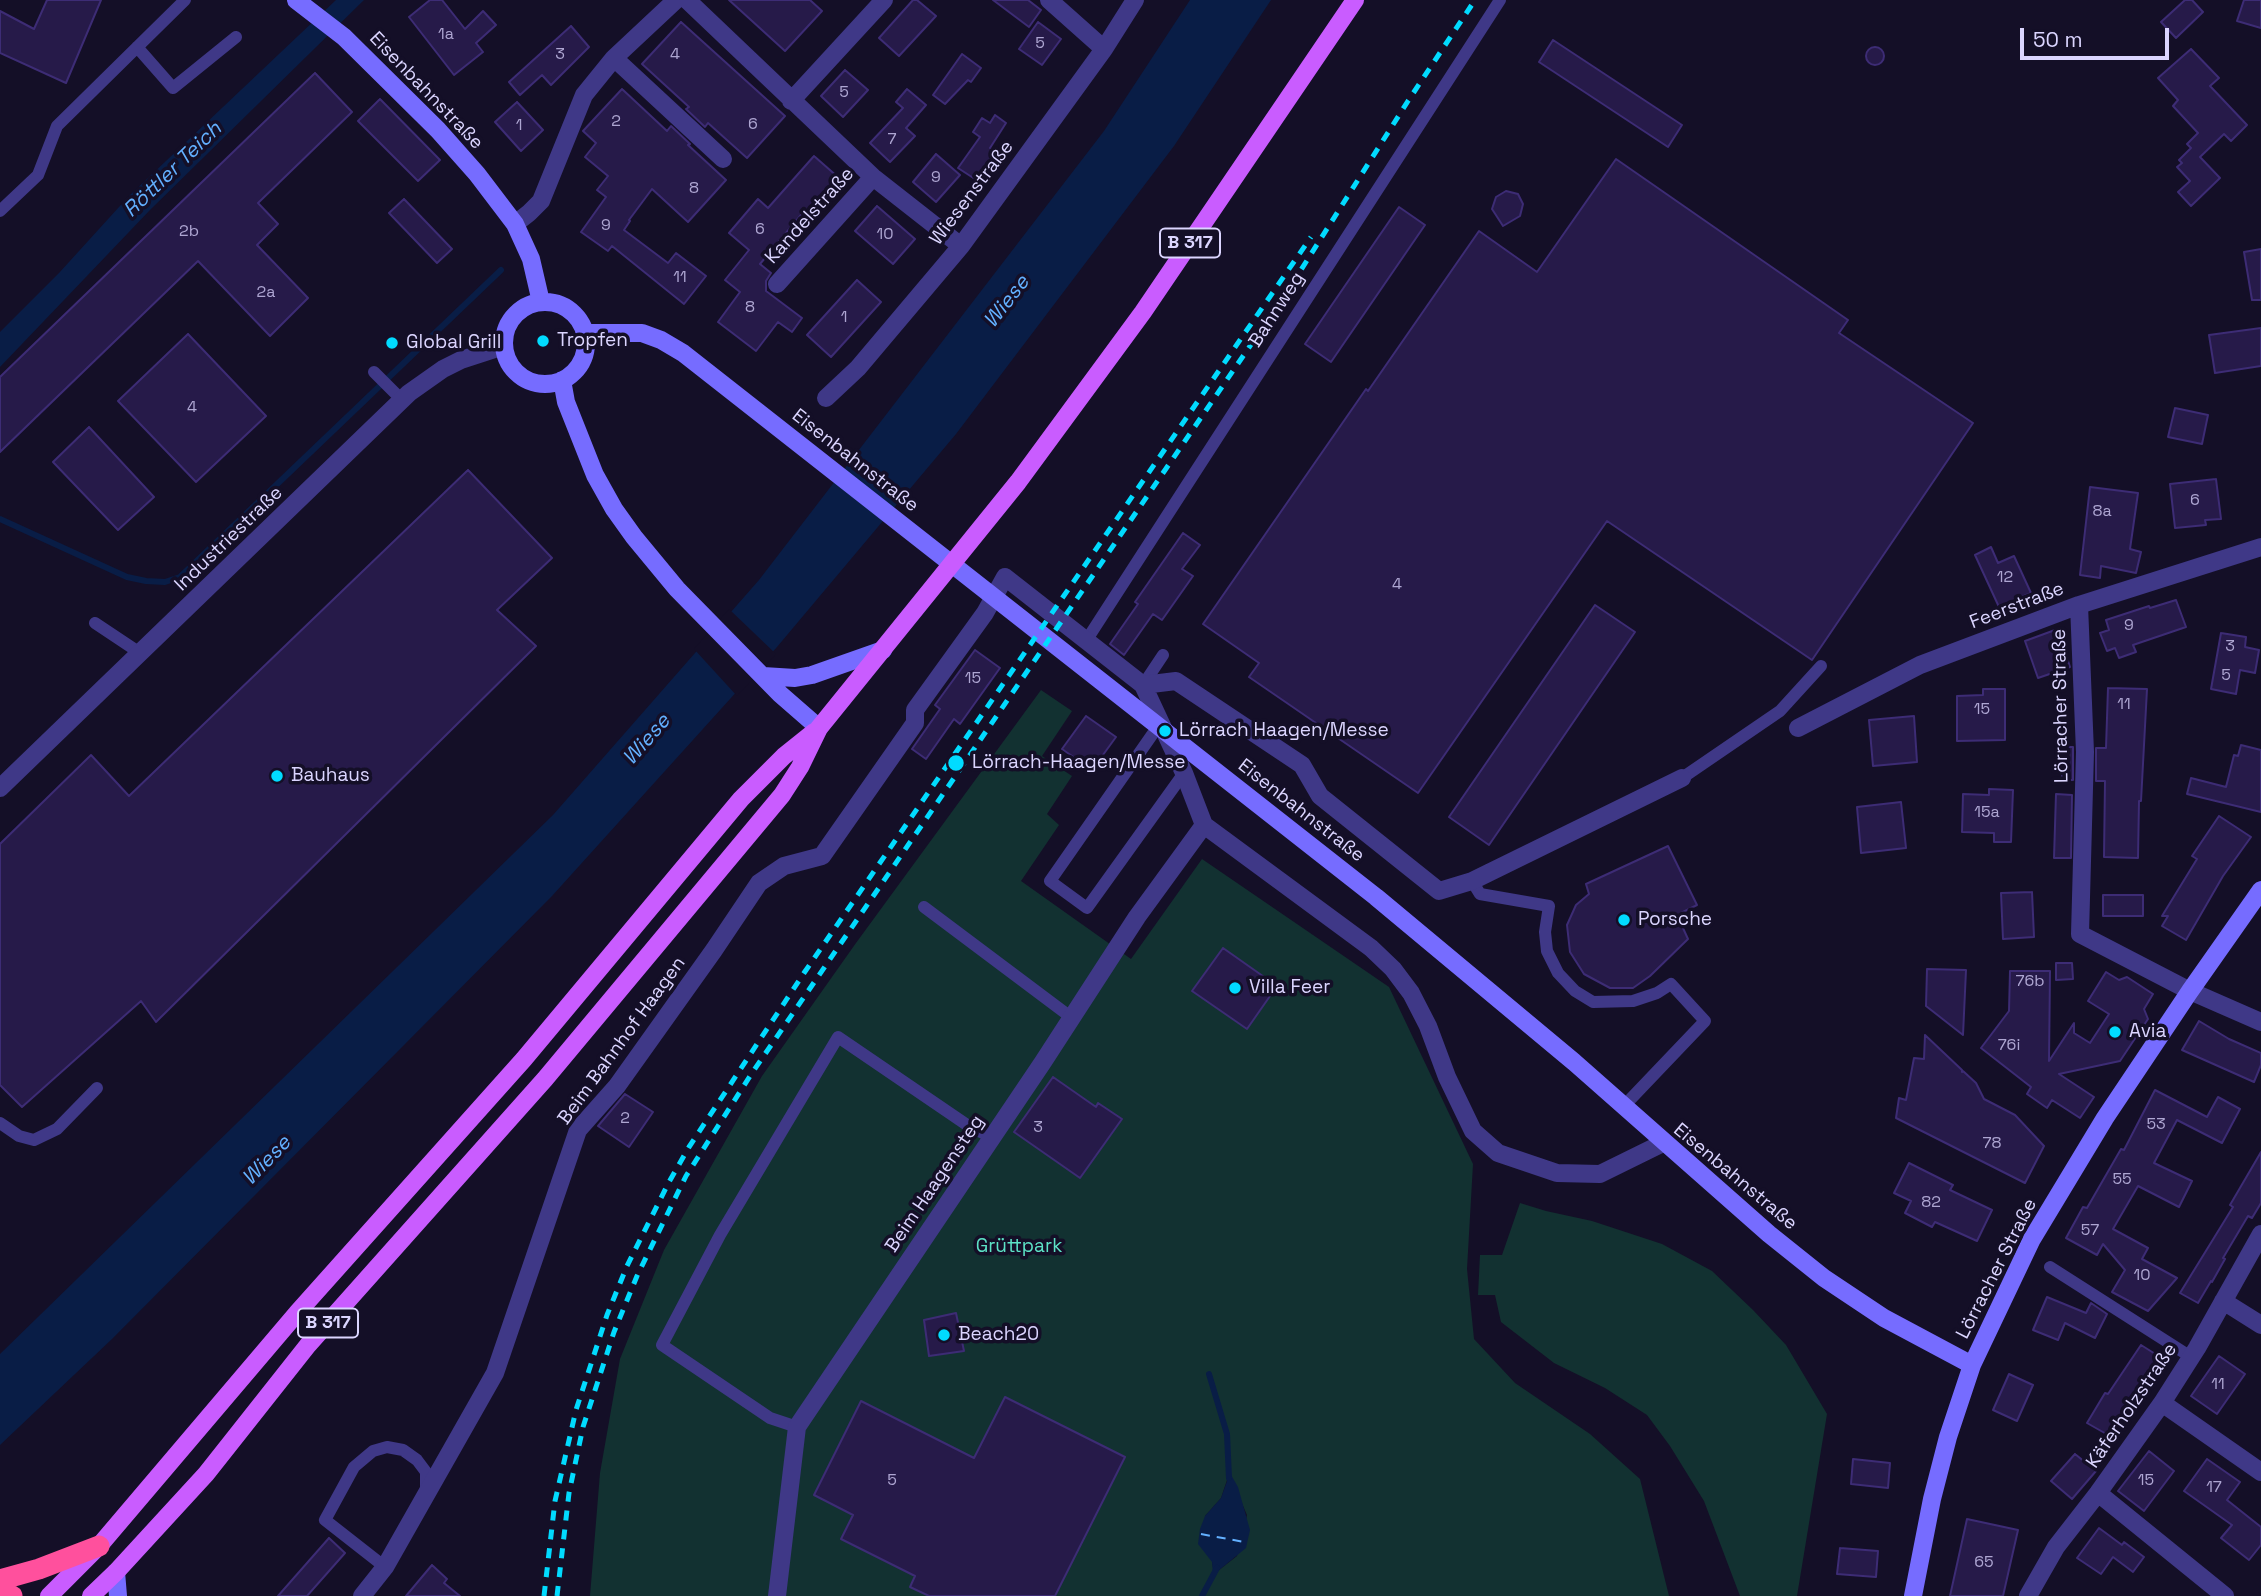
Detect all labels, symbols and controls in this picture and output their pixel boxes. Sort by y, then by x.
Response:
scale bar [2023,14,2172,58]
house number: 1a [438,25,454,45]
text: 50 m [2033,26,2083,53]
street label: Eisenbahnstraße [364,28,488,154]
house number: 5 [1035,34,1045,54]
house number: 3 [555,45,565,65]
house number: 4 [670,45,680,65]
house number: 5 [839,83,849,103]
house number: 2 [611,112,621,132]
house number: 6 [748,115,758,135]
house number: 1 [516,116,522,136]
water label: Röttler Teich [119,117,227,223]
house number: 7 [887,130,897,150]
street label: Wiesenstraße [925,136,1019,250]
street label: Kandelstraße [761,163,859,269]
house number: 9 [931,168,941,188]
house number: 8 [689,179,699,199]
house number: 9 [601,216,611,236]
house number: 6 [755,220,765,240]
house number: 2b [179,222,199,242]
house number: 10 [877,225,893,245]
road number: B 317 [1160,229,1220,258]
house number: 11 [673,268,687,288]
street label: Bahnweg [1244,268,1310,352]
water label: Wiese [979,271,1035,333]
house number: 2a [257,283,275,303]
house number: 8 [745,298,755,318]
house number: 1 [841,308,847,328]
place label: Tropfen [557,330,628,352]
place label: Global Grill [406,332,501,354]
marker: Tropfen [535,333,551,349]
marker: Global Grill [384,335,400,351]
house number: 4 [187,398,197,418]
street label: Eisenbahnstraße [787,405,923,517]
street label: Industriestraße [170,482,288,596]
house number: 6 [2190,491,2200,511]
house number: 8a [2092,502,2112,522]
house number: 12 [1997,568,2013,588]
house number: 4 [1392,575,1402,595]
street label: Feerstraße [1967,578,2067,634]
house number: 9 [2124,616,2134,636]
street label: Lörracher Straße [2048,629,2074,783]
house number: 3 [2225,637,2235,657]
house number: 5 [2221,666,2231,686]
house number: 15 [965,669,981,689]
house number: 11 [2117,695,2131,715]
house number: 15 [1974,700,1990,720]
water label: Wiese [618,709,676,771]
place label: Lörrach Haagen/Messe [1179,720,1389,742]
marker: Lörrach Haagen/Messe [1157,723,1173,739]
place label: Lörrach-Haagen/Messe [972,752,1186,774]
marker: Lörrach-Haagen/Messe [946,753,966,773]
street label: Eisenbahnstraße [1233,755,1369,867]
place label: Bauhaus [291,765,370,787]
marker: Bauhaus [269,768,285,784]
house number: 15a [1974,803,2000,823]
place label: Porsche [1638,909,1712,931]
marker: Porsche [1616,912,1632,928]
street label: Beim Bahnhof Haagen [553,953,691,1129]
house number: 76b [2016,972,2044,992]
place label: Villa Feer [1249,977,1330,999]
marker: Villa Feer [1227,980,1243,996]
place label: Avia [2129,1021,2166,1043]
marker: Avia [2107,1024,2123,1040]
house number: 76i [1998,1036,2020,1056]
house number: 2 [620,1109,630,1129]
street label: Beim Haagensteg [881,1111,989,1257]
house number: 53 [2146,1115,2166,1135]
house number: 3 [1033,1118,1043,1138]
street label: Eisenbahnstraße [1669,1119,1801,1235]
water label: Wiese [237,1131,297,1191]
house number: 78 [1983,1134,2001,1154]
house number: 55 [2112,1170,2132,1190]
house number: 82 [1921,1193,1941,1213]
street label: Lörracher Straße [1952,1195,2042,1343]
house number: 57 [2081,1221,2099,1241]
park label: Grüttpark [976,1236,1062,1258]
house number: 10 [2134,1266,2150,1286]
road number: B 317 [298,1308,358,1338]
place label: Beach20 [958,1324,1039,1346]
marker: Beach20 [936,1327,952,1343]
street label: Käferholzstraße [2082,1339,2182,1473]
house number: 11 [2211,1375,2225,1395]
house number: 5 [887,1471,897,1491]
house number: 15 [2138,1471,2154,1491]
house number: 17 [2206,1478,2222,1498]
house number: 65 [1974,1553,1994,1573]

